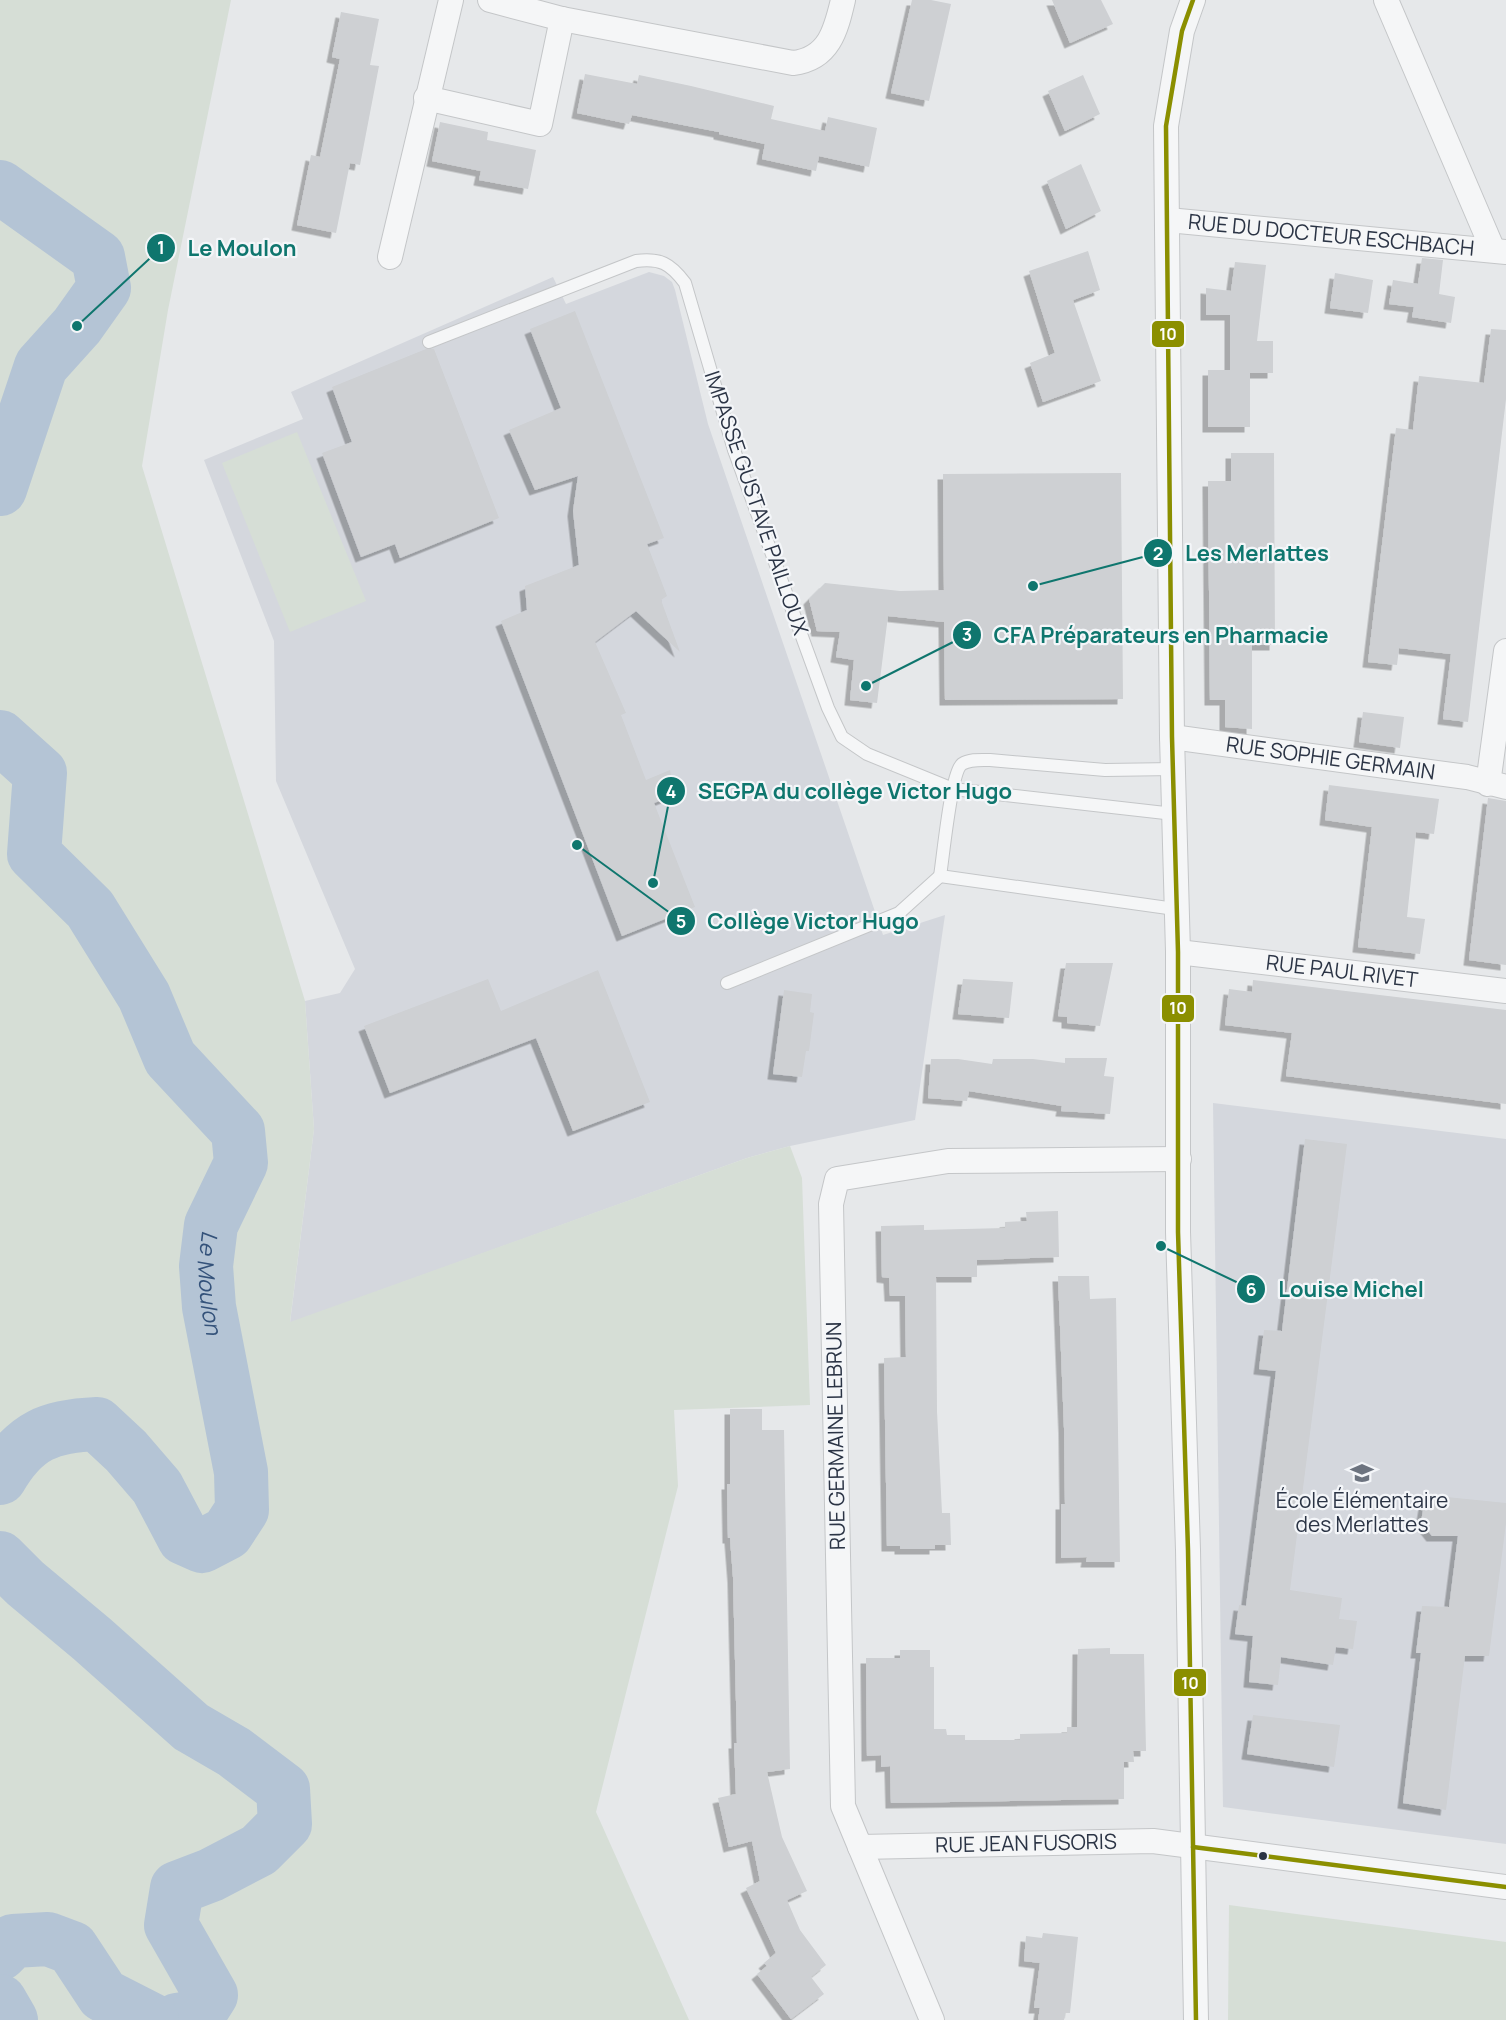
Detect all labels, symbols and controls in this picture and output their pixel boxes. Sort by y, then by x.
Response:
street label: RUE DU DOCTEUR ESCHBACH [1187,207,1476,262]
callout: Le Moulon [146,228,309,268]
text: Le Moulon [187,233,297,263]
text: 1 [157,235,165,259]
line badge: 10 [1151,320,1185,348]
text: 10 [1159,323,1177,345]
street label: IMPASSE GUSTAVE PAILLOUX [699,367,815,639]
callout: Les Merlattes [1143,533,1341,573]
text: Les Merlattes [1185,538,1329,568]
text: 2 [1153,541,1163,565]
callout: CFA Préparateurs en Pharmacie [952,615,1341,655]
text: CFA Préparateurs en Pharmacie [994,620,1328,650]
text: 3 [962,622,972,646]
street label: RUE SOPHIE GERMAIN [1224,729,1437,786]
callout: SEGPA du collège Victor Hugo [656,771,1024,811]
text: SEGPA du collège Victor Hugo [698,776,1012,806]
text: 4 [666,779,677,803]
callout: Collège Victor Hugo [666,901,931,941]
text: Collège Victor Hugo [707,906,919,936]
text: 5 [676,909,686,933]
street label: RUE PAUL RIVET [1264,948,1420,993]
line badge: 10 [1161,994,1195,1023]
text: 10 [1169,997,1187,1019]
water label: Le Moulon [191,1229,229,1338]
callout: Louise Michel [1236,1269,1435,1309]
text: Louise Michel [1278,1274,1424,1304]
text: 6 [1245,1277,1257,1301]
street label: RUE GERMAINE LEBRUN [819,1322,851,1550]
school or university icon: École Élémentaire des Merlattes [1349,1460,1375,1486]
place label: École Élémentaire des Merlattes [1276,1486,1448,1538]
line badge: 10 [1173,1668,1207,1697]
text: 10 [1181,1672,1199,1694]
street label: RUE JEAN FUSORIS [935,1827,1117,1858]
unlabelled marker [1257,1850,1269,1862]

